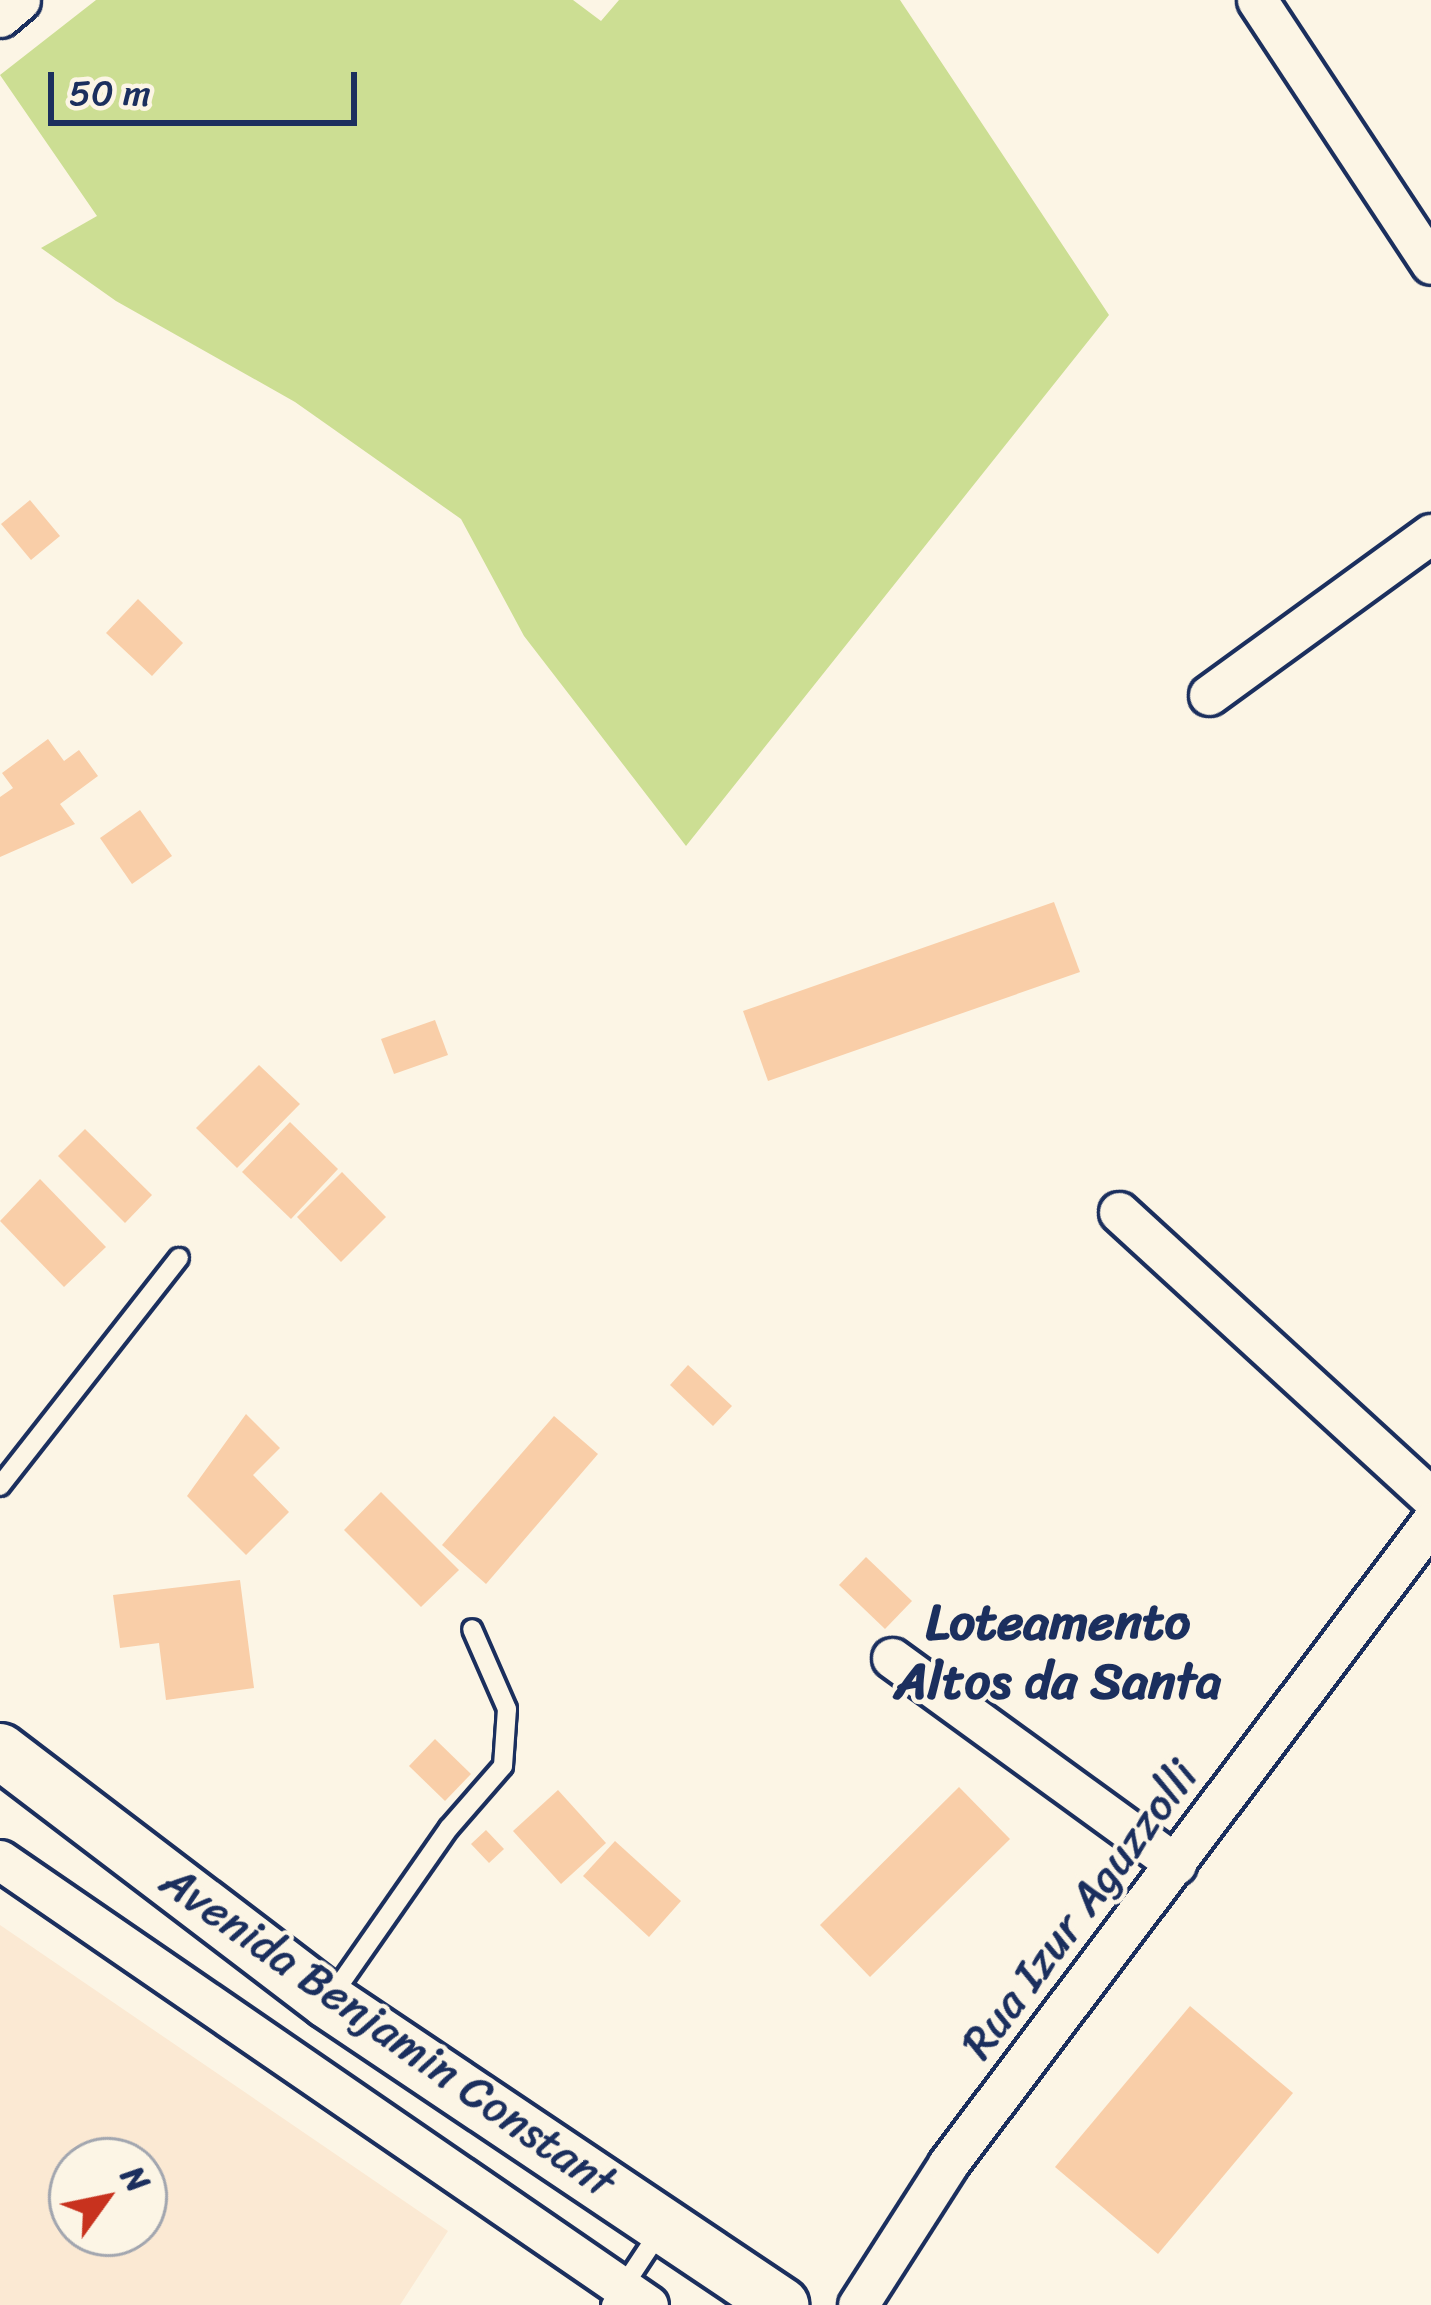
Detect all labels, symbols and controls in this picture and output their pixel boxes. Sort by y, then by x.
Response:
scale bar [54,48,363,122]
text: 50 m [69,61,151,125]
district label: Loteamento Altos da Santa [893,1592,1223,1712]
street label: Rua Izur Aguzzolli [950,1750,1210,2070]
street label: Avenida Benjamin Constant [149,1854,627,2210]
north arrow [48,2137,168,2257]
text: N [105,2154,166,2204]

